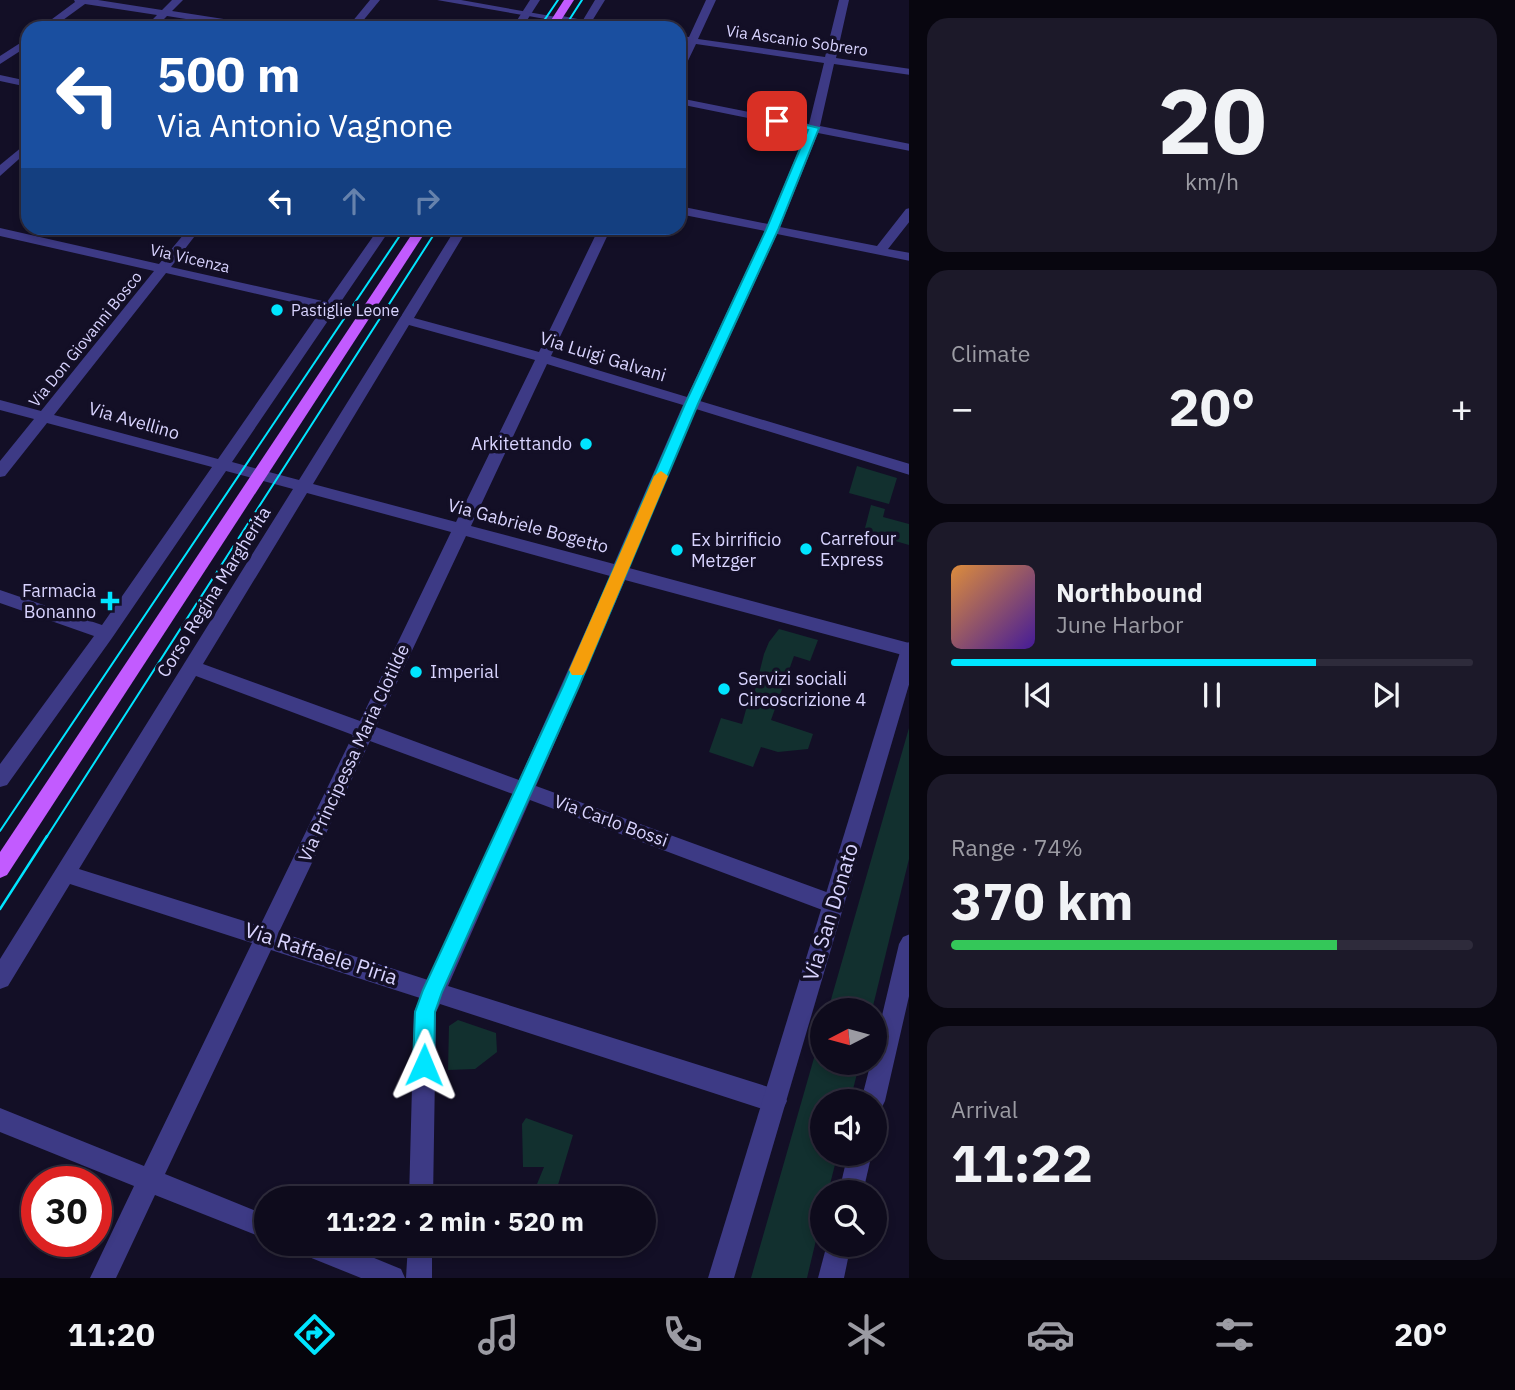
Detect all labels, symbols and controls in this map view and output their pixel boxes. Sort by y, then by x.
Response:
street label: Via Ascanio Sobrero [725,20,869,60]
text: 500 m [157,42,301,105]
icon: left [42,49,133,140]
text: 20 [1157,61,1267,179]
pin [747,91,807,151]
icon: arrive [758,102,796,140]
text: Via Antonio Vagnone [157,104,453,146]
text: km/h [1185,166,1239,196]
icon: left [262,182,300,220]
icon: ahead [335,182,373,220]
icon: right [408,182,446,220]
street label: Via Vicenza [148,239,232,277]
street label: Via Don Giovanni Bosco [24,267,146,411]
place label: Pastiglie Leone [291,300,399,320]
marker: Pastiglie Leone [269,302,285,318]
street label: Via Luigi Galvani [537,326,669,387]
text: Climate [951,338,1030,368]
text: 20° [1169,373,1255,440]
text: − [951,383,974,432]
text: + [1450,383,1473,432]
street label: Via Avellino [86,397,182,444]
place label: Arkitettando [471,432,572,455]
marker: Arkitettando [578,436,594,452]
street label: Via Gabriele Bogetto [445,493,611,558]
street label: Corso Regina Margherita [152,502,276,681]
place label: Carrefour Express [820,527,897,571]
place label: Ex birrificio Metzger [691,528,781,572]
marker: Carrefour Express [798,541,814,557]
marker: Ex birrificio Metzger [669,542,685,558]
text: Northbound [1056,575,1203,609]
place label: Farmacia Bonanno [22,579,96,623]
marker: Farmacia Bonanno [102,593,118,609]
text: June Harbor [1056,609,1184,639]
street label: Via Principessa Maria Clotilde [293,640,414,865]
place label: Imperial [430,660,499,683]
marker: Imperial [408,664,424,680]
place label: Servizi sociali Circoscrizione 4 [738,667,866,711]
icon: previous [1019,676,1057,714]
icon: pause [1193,676,1231,714]
icon: next [1367,676,1405,714]
marker: Servizi sociali Circoscrizione 4 [716,681,732,697]
street label: Via Carlo Bossi [551,789,671,852]
text: Range · 74% [951,832,1083,862]
street label: Via San Donato [796,839,864,984]
text: 370 km [951,867,1133,934]
street label: Via Raffaele Piria [241,915,401,991]
north arrow [810,998,887,1074]
map controls [810,998,887,1257]
position arrow [387,1028,461,1102]
button: sound [810,1089,887,1166]
text: Arrival [951,1094,1018,1124]
text: 11:22 [951,1129,1093,1196]
speed limit sign: 30 [21,1166,112,1257]
button: search [810,1180,887,1257]
text: 11:22 · 2 min · 520 m [326,1204,584,1238]
icon: directions [290,1310,339,1359]
icon: music [474,1310,523,1359]
icon: phone [658,1310,707,1359]
icon: climate [842,1310,891,1359]
icon: car [1026,1310,1075,1359]
icon: filters [1210,1310,1259,1359]
text: 11:20 [68,1313,155,1355]
text: 20° [1394,1313,1447,1355]

